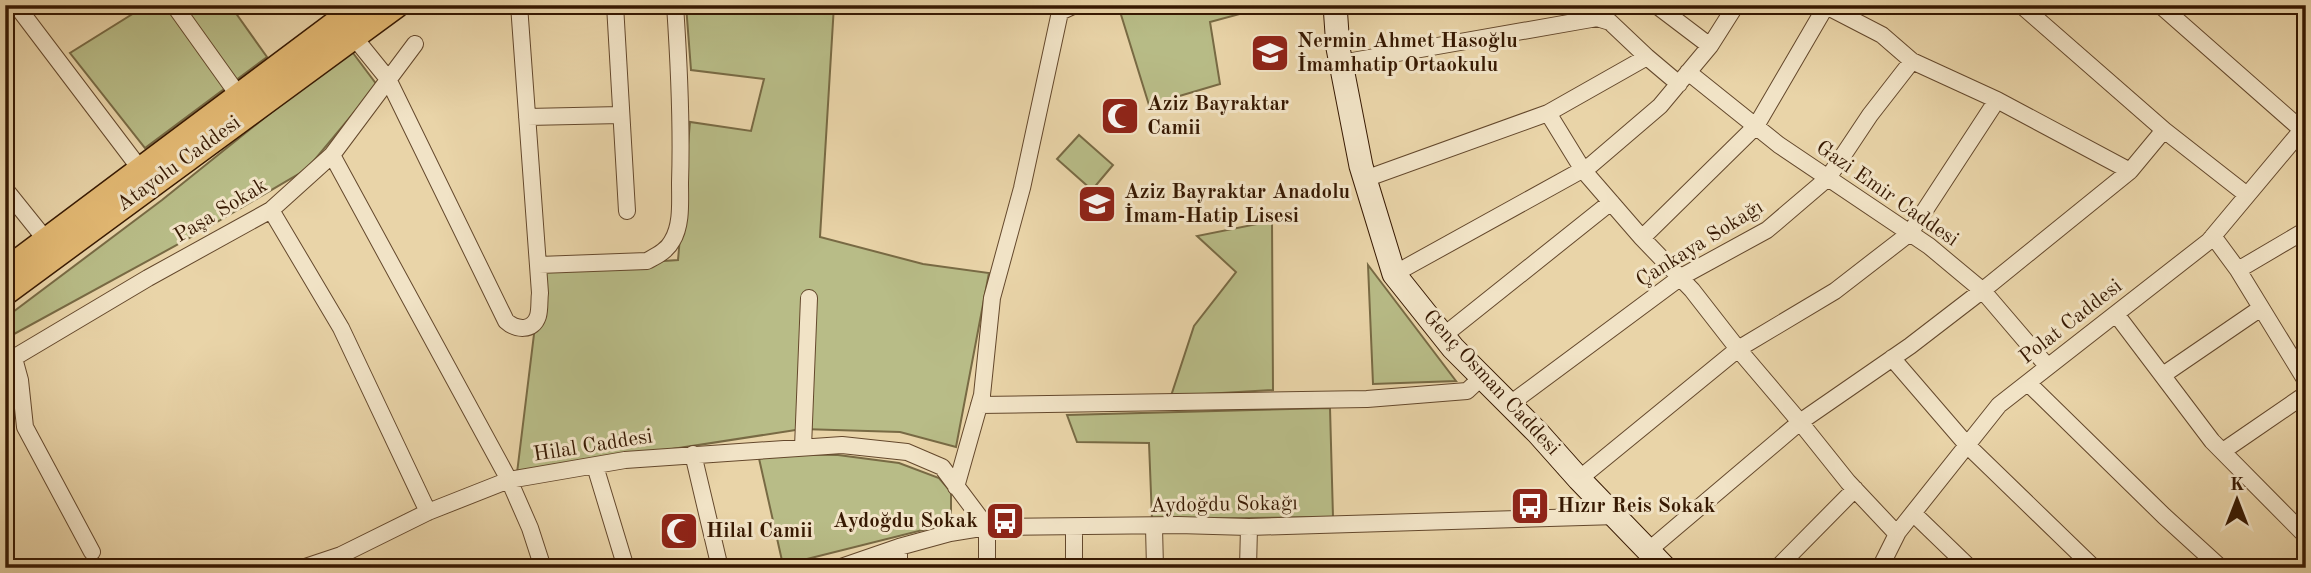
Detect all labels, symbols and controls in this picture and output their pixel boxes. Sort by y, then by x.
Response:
place label: Nermin Ahmet Hasoğlu İmamhatip Ortaokulu [1297,31,1518,76]
school or university icon: Nermin Ahmet Hasoğlu İmamhatip Ortaokulu [1249,32,1291,74]
place label: Aziz Bayraktar Camii [1147,94,1289,139]
mosque icon: Aziz Bayraktar Camii [1099,95,1141,137]
street label: Atayolu Caddesi [113,112,245,216]
street label: Gazi Emir Caddesi [1812,137,1962,251]
street label: Paşa Sokak [171,175,271,247]
place label: Aziz Bayraktar Anadolu İmam-Hatip Lisesi [1124,182,1350,227]
school or university icon: Aziz Bayraktar Anadolu İmam-Hatip Lisesi [1076,183,1118,225]
street label: Çankaya Sokağı [1633,197,1767,291]
street label: Polat Caddesi [2016,276,2126,368]
street label: Genç Osman Caddesi [1419,306,1563,460]
street label: Hilal Caddesi [532,426,654,466]
north arrow [2202,464,2272,534]
text: K [2230,476,2245,495]
bus stop icon: Hızır Reis Sokak [1509,485,1551,527]
street label: Aydoğdu Sokağı [1150,493,1298,517]
place label: Hızır Reis Sokak [1557,496,1716,517]
bus stop icon: Aydoğdu Sokak [984,500,1026,542]
mosque icon: Hilal Camii [658,510,700,552]
place label: Aydoğdu Sokak [833,511,978,532]
place label: Hilal Camii [706,521,813,542]

